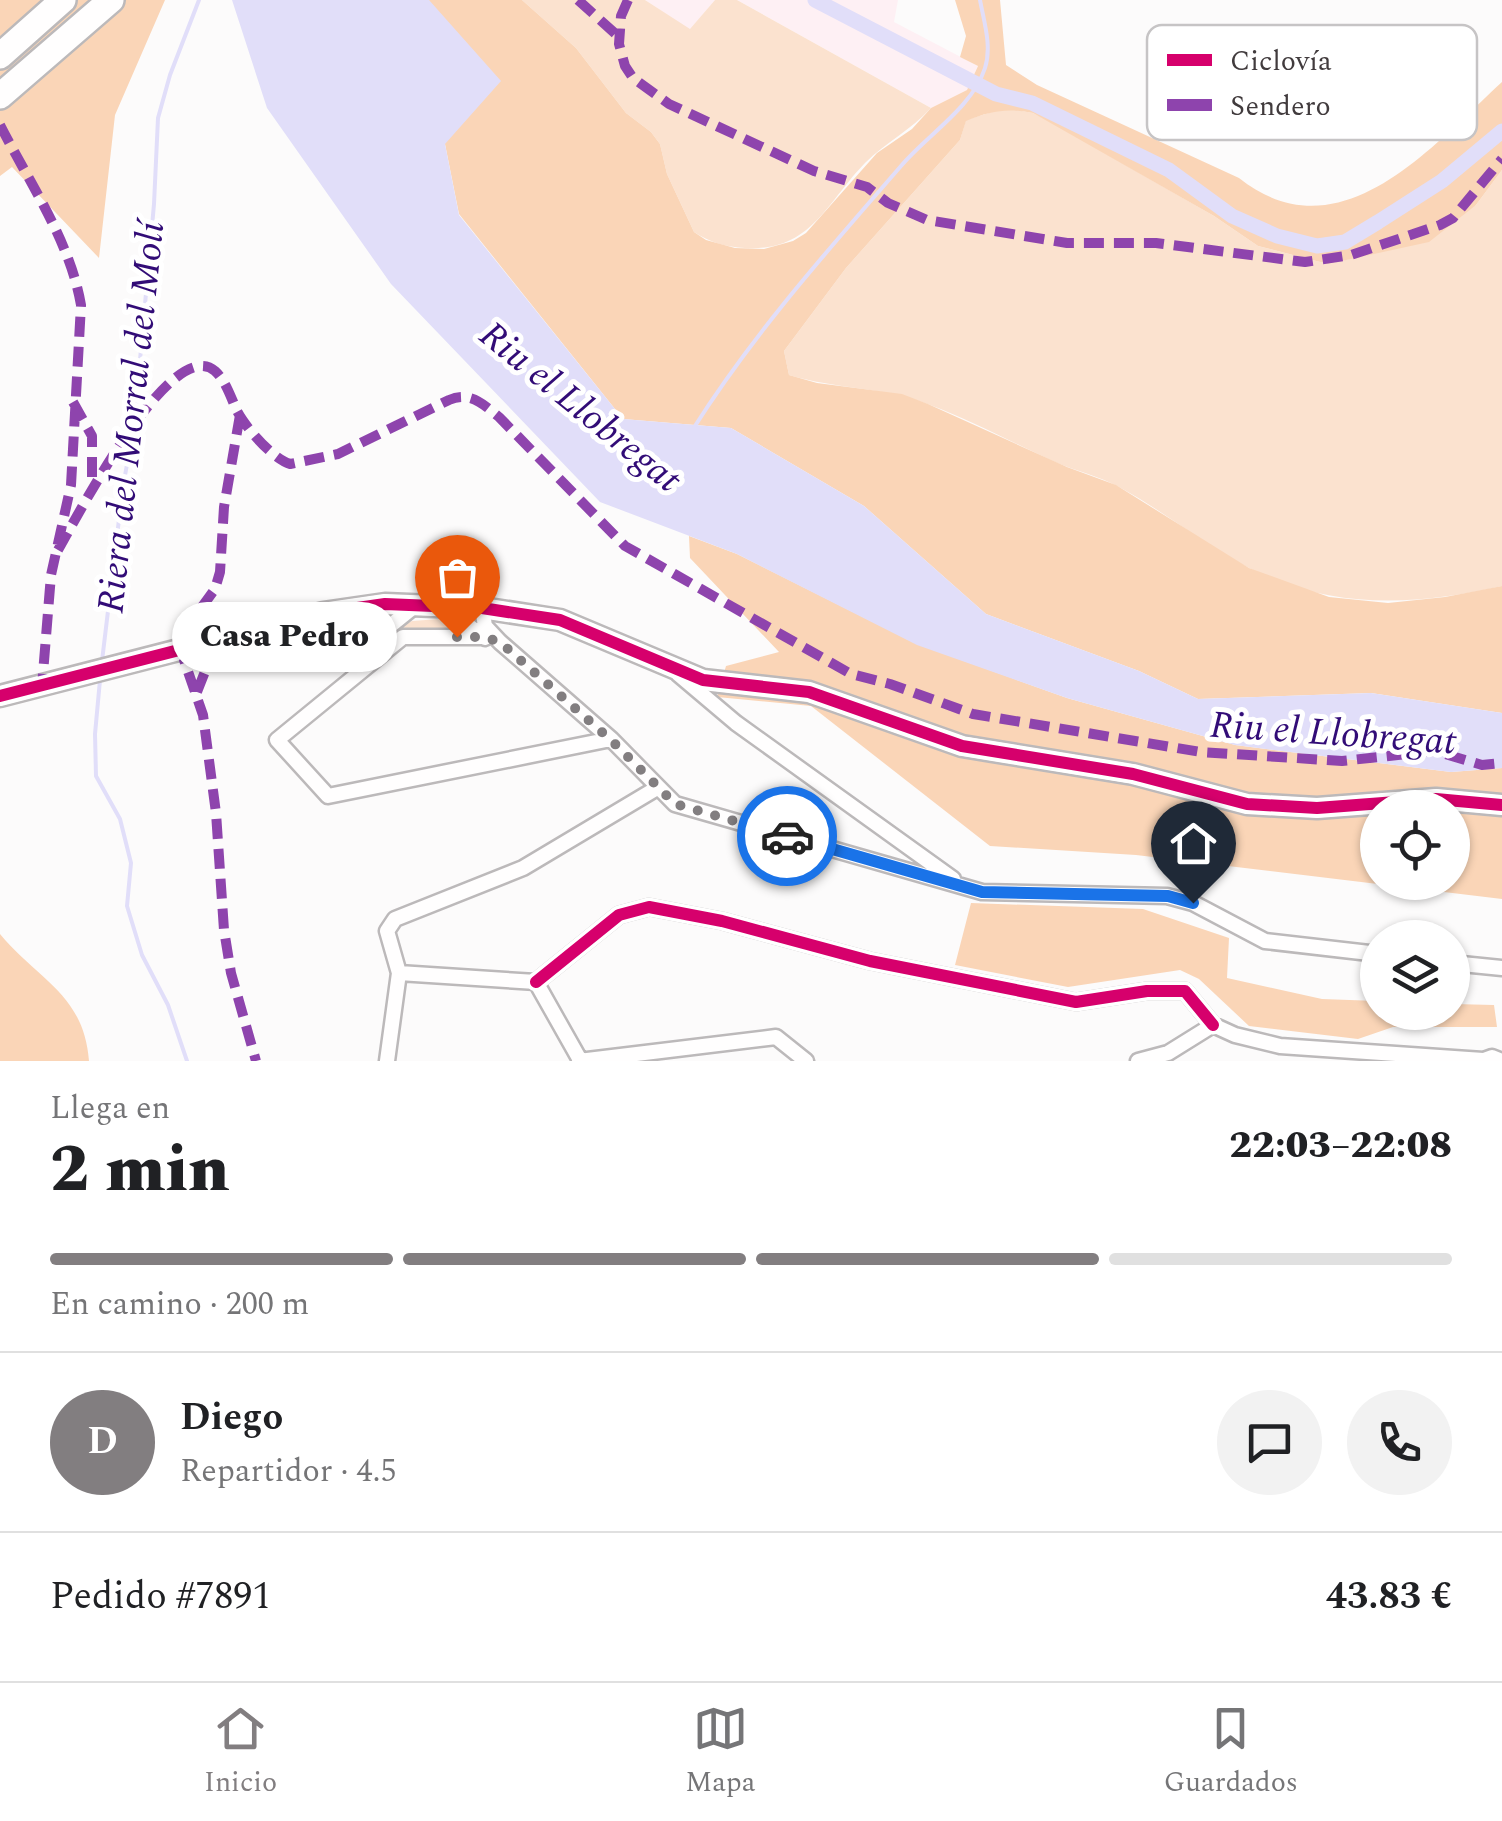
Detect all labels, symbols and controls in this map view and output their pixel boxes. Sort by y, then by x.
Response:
legend [1147,25,1477,140]
text: Ciclovía [1230,40,1332,83]
text: Sendero [1230,85,1331,128]
water label: Riera del Morral del Molí [83,214,182,616]
water label: Riu el Llobregat [466,308,695,508]
pin [415,535,500,638]
icon: bag [430,550,485,605]
callout: Casa Pedro [172,602,397,672]
text: Casa Pedro [200,612,369,661]
water label: Riu el Llobregat [1208,696,1459,772]
courier [737,786,837,886]
map controls [1360,790,1470,1030]
button: locate [1360,790,1470,900]
pin [1151,801,1236,904]
icon: car [760,809,815,864]
icon: home [1166,816,1221,871]
button: layers [1360,920,1470,1030]
text: Llega en [50,1084,170,1133]
text: 22:03–22:08 [1229,1117,1452,1175]
text: 2 min [50,1121,230,1220]
text: En camino · 200 m [50,1280,309,1329]
text: Diego [180,1389,283,1447]
button: chat [1217,1390,1322,1495]
button: phone [1347,1390,1452,1495]
text: D [87,1413,118,1471]
text: Repartidor · 4.5 [180,1447,397,1496]
text: Pedido #7891 [50,1568,271,1626]
text: 43.83 € [1326,1568,1452,1626]
tab: Inicio [204,1701,277,1804]
tab: Mapa [685,1701,756,1804]
tab: Guardados [1164,1701,1298,1804]

